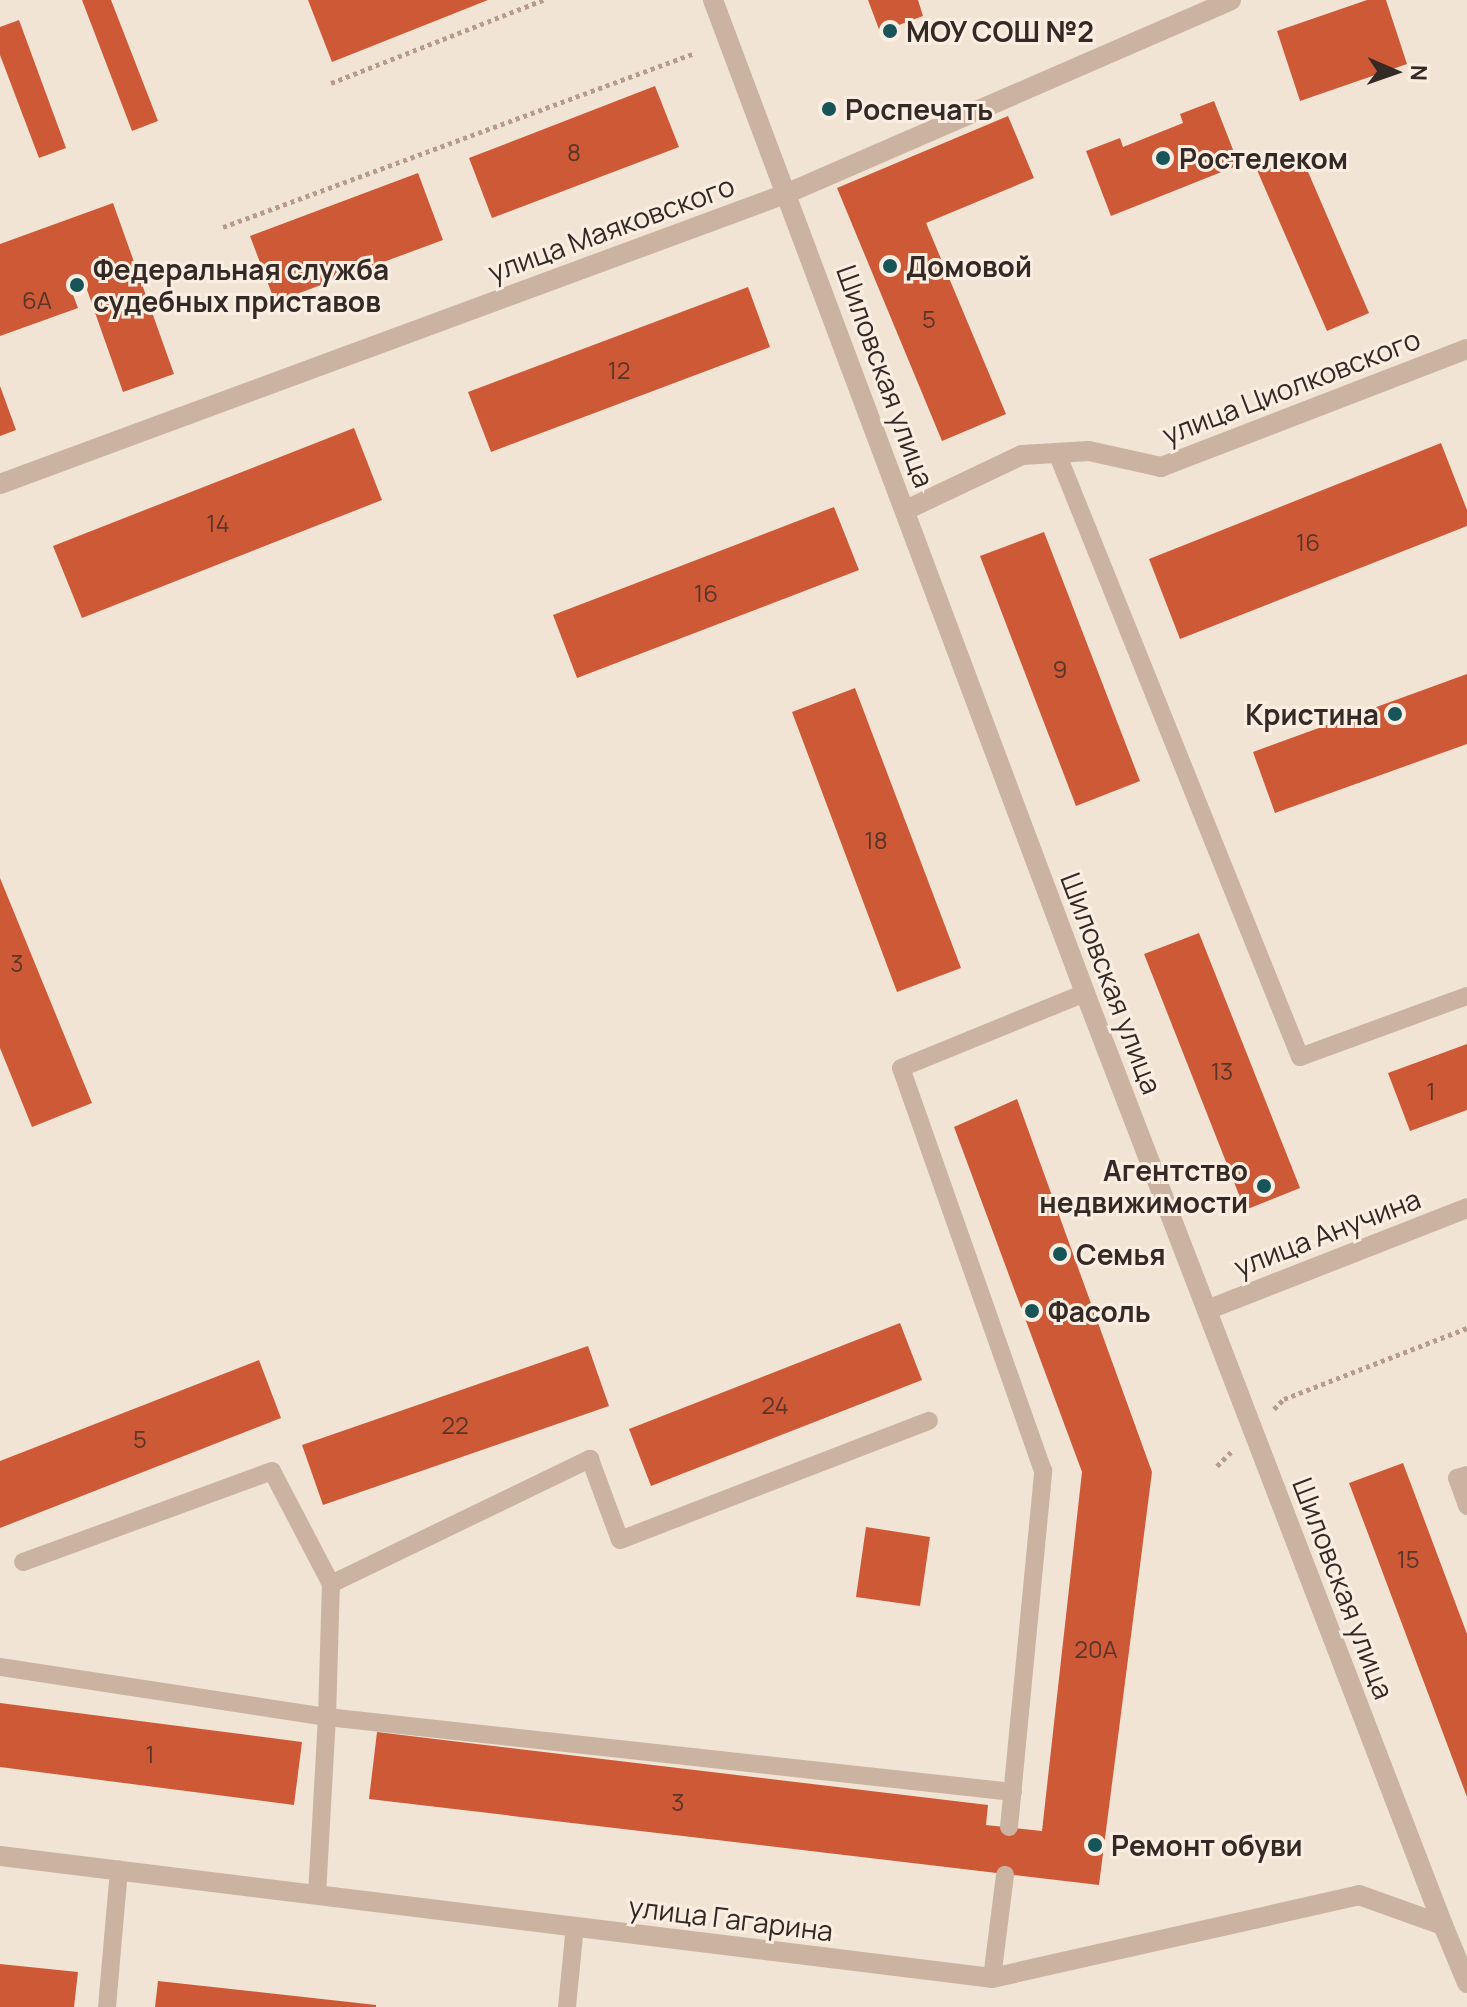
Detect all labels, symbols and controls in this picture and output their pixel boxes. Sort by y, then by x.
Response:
place label: МОУ СОШ №2 [906,14,1095,48]
marker: МОУ СОШ №2 [881,22,899,40]
north arrow [1355,32,1435,112]
text: N [1404,64,1434,81]
place label: Роспечать [845,92,993,126]
marker: Роспечать [820,100,838,118]
house number: 8 [567,138,581,166]
place label: Ростелеком [1179,141,1348,175]
marker: Ростелеком [1154,149,1172,167]
street label: улица Маяковского [483,168,739,288]
place label: Домовой [906,249,1032,283]
place label: Федеральная служба судебных приставов [93,252,389,318]
marker: Домовой [881,257,899,275]
street label: Шиловская улица [830,260,942,492]
marker: Федеральная служба судебных приставов [68,276,86,294]
house number: 6А [22,286,52,314]
house number: 5 [922,305,936,333]
street label: улица Циолковского [1157,321,1425,451]
house number: 12 [607,356,631,384]
house number: 14 [206,509,230,537]
house number: 16 [1296,528,1320,556]
house number: 16 [694,579,718,607]
house number: 9 [1053,655,1067,683]
place label: Кристина [1245,697,1379,731]
marker: Кристина [1386,705,1404,723]
house number: 18 [864,826,888,854]
street label: Шиловская улица [1054,868,1170,1098]
house number: 3 [10,949,24,977]
house number: 13 [1211,1057,1233,1085]
house number: 1 [1426,1077,1436,1105]
place label: Агентство недвижимости [1039,1153,1248,1219]
marker: Агентство недвижимости [1255,1177,1273,1195]
street label: улица Анучина [1229,1181,1425,1283]
place label: Семья [1076,1237,1166,1271]
marker: Семья [1051,1245,1069,1263]
place label: Фасоль [1048,1294,1151,1328]
marker: Фасоль [1023,1302,1041,1320]
house number: 24 [761,1391,789,1419]
house number: 22 [441,1411,469,1439]
house number: 5 [133,1425,147,1453]
street label: Шиловская улица [1286,1473,1402,1703]
house number: 15 [1396,1545,1420,1573]
house number: 20А [1074,1635,1118,1663]
house number: 1 [145,1740,155,1768]
house number: 3 [671,1788,685,1816]
place label: Ремонт обуви [1111,1828,1303,1862]
marker: Ремонт обуви [1086,1836,1104,1854]
street label: улица Гагарина [627,1889,835,1947]

